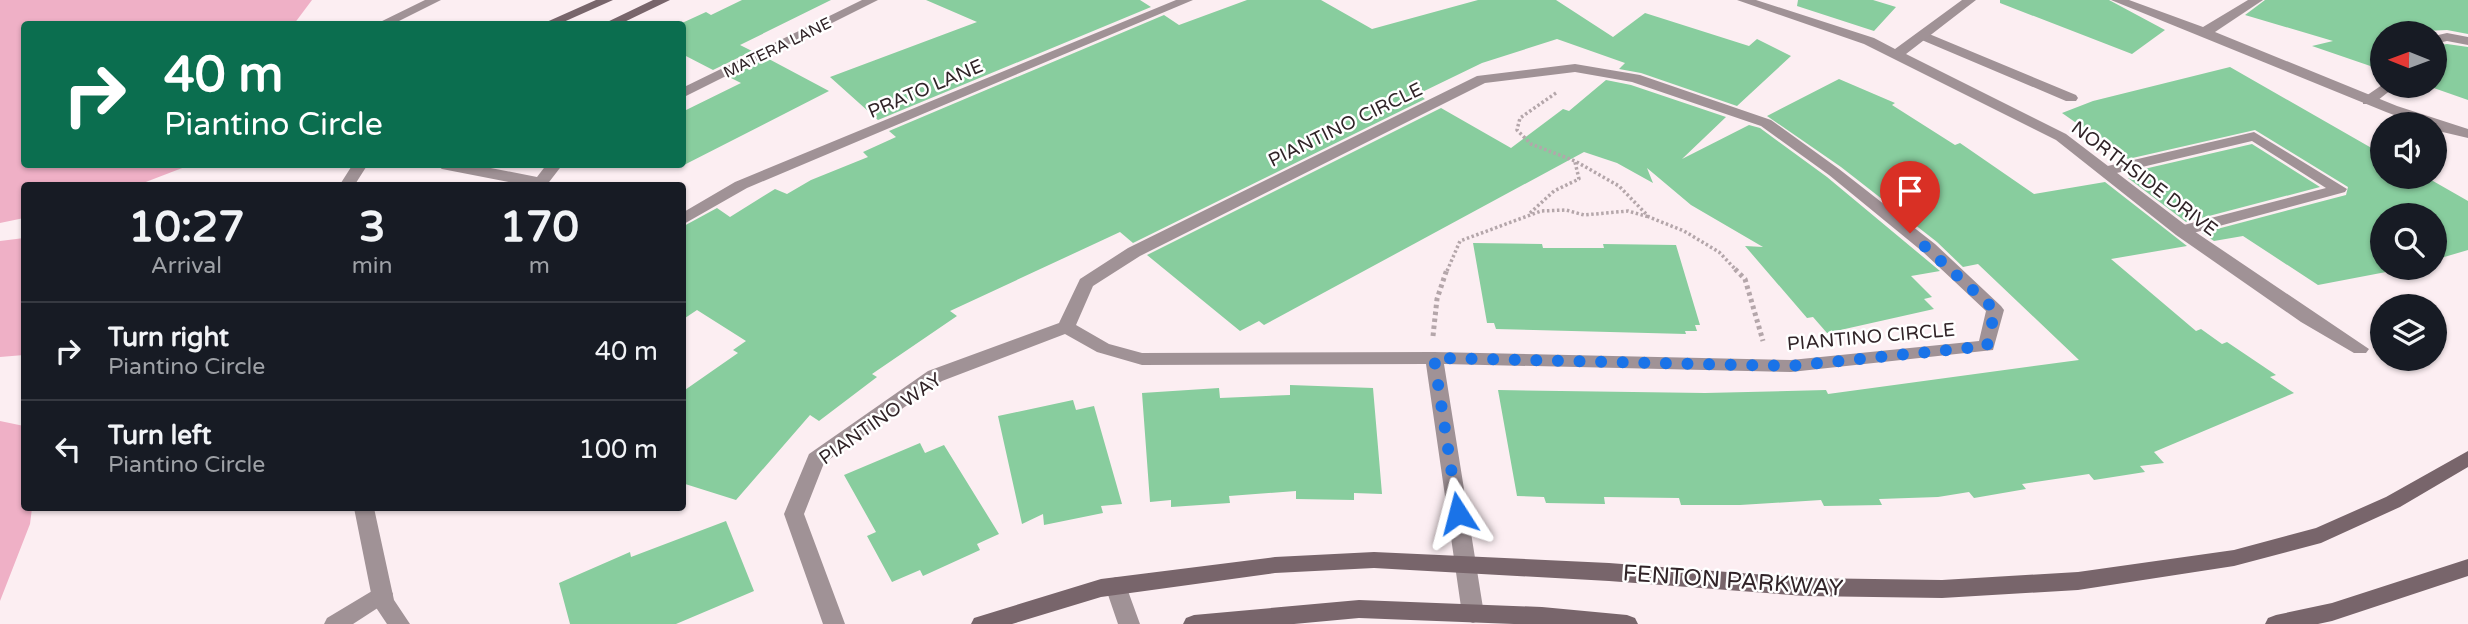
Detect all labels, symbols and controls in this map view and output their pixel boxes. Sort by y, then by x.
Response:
street label: MATERA LANE [720,13,835,83]
north arrow [2370,21,2446,98]
map controls [2370,21,2447,371]
text: 40 m [164,46,283,105]
icon: right [49,49,140,140]
street label: PRATO LANE [865,55,986,123]
street label: PIANTINO CIRCLE [1265,78,1426,172]
text: Piantino Circle [164,106,383,144]
button: sound [2370,112,2447,189]
street label: NORTHSIDE DRIVE [2067,117,2222,241]
pin [1880,161,1940,233]
icon: arrive [1891,172,1929,210]
text: 10:27 [128,202,245,253]
text: 3 [359,202,385,253]
text: 170 [500,202,579,253]
button: search [2370,203,2447,280]
text: Arrival [151,252,222,280]
text: min [352,252,393,280]
text: m [529,252,550,280]
button: layers [2370,294,2447,371]
street label: PIANTINO CIRCLE [1786,319,1956,355]
text: Turn right [108,322,229,353]
icon: right [49,332,87,370]
text: 40 m [595,336,658,367]
text: Piantino Circle [108,353,265,381]
street label: PIANTINO WAY [815,368,946,469]
text: Turn left [108,420,211,451]
icon: left [49,430,87,468]
text: 100 m [578,434,658,465]
text: Piantino Circle [108,451,265,479]
position arrow [1421,476,1495,550]
street label: FENTON PARKWAY [1622,559,1844,603]

